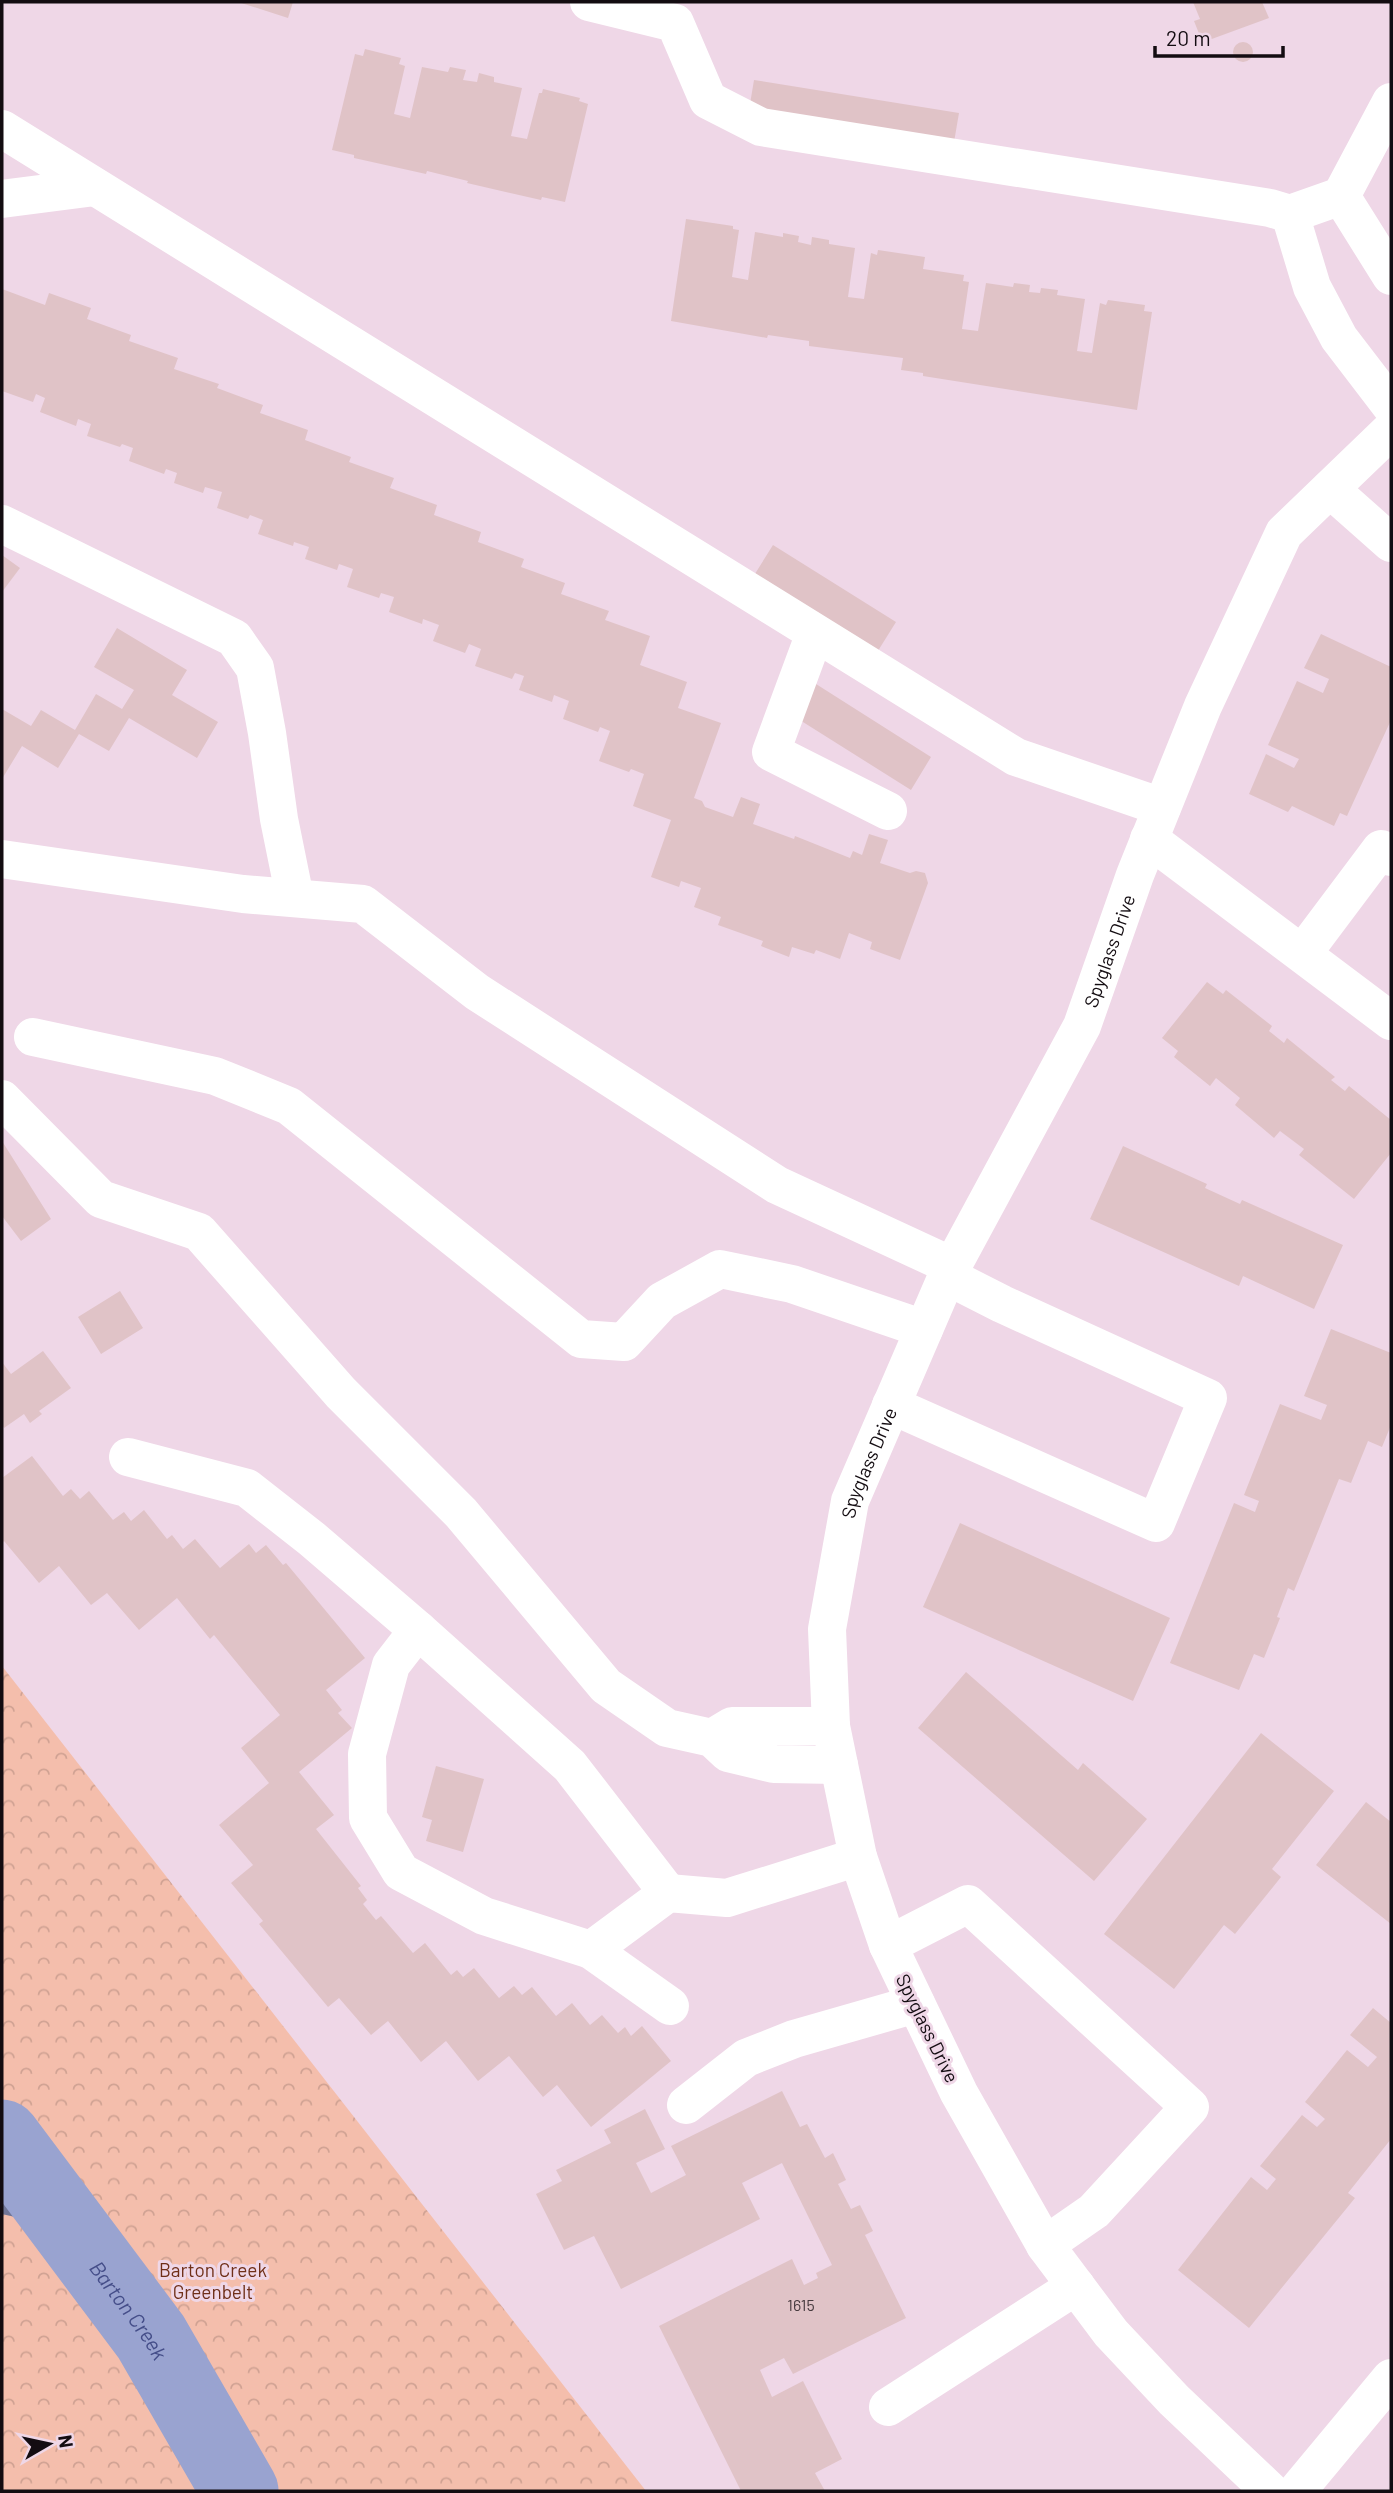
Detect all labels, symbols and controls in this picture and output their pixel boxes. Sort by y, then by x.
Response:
scale bar [1155,14,1283,58]
text: 20 m [1166,25,1211,50]
street label: Spyglass Drive [1078,891,1139,1010]
street label: Spyglass Drive [836,1403,901,1520]
street label: Spyglass Drive [892,1970,964,2086]
water label: Barton Creek [85,2255,174,2364]
park label: Barton Creek Greenbelt [159,2258,267,2303]
house number: 1615 [787,2295,815,2314]
north arrow [14,2409,84,2479]
text: N [54,2433,79,2449]

